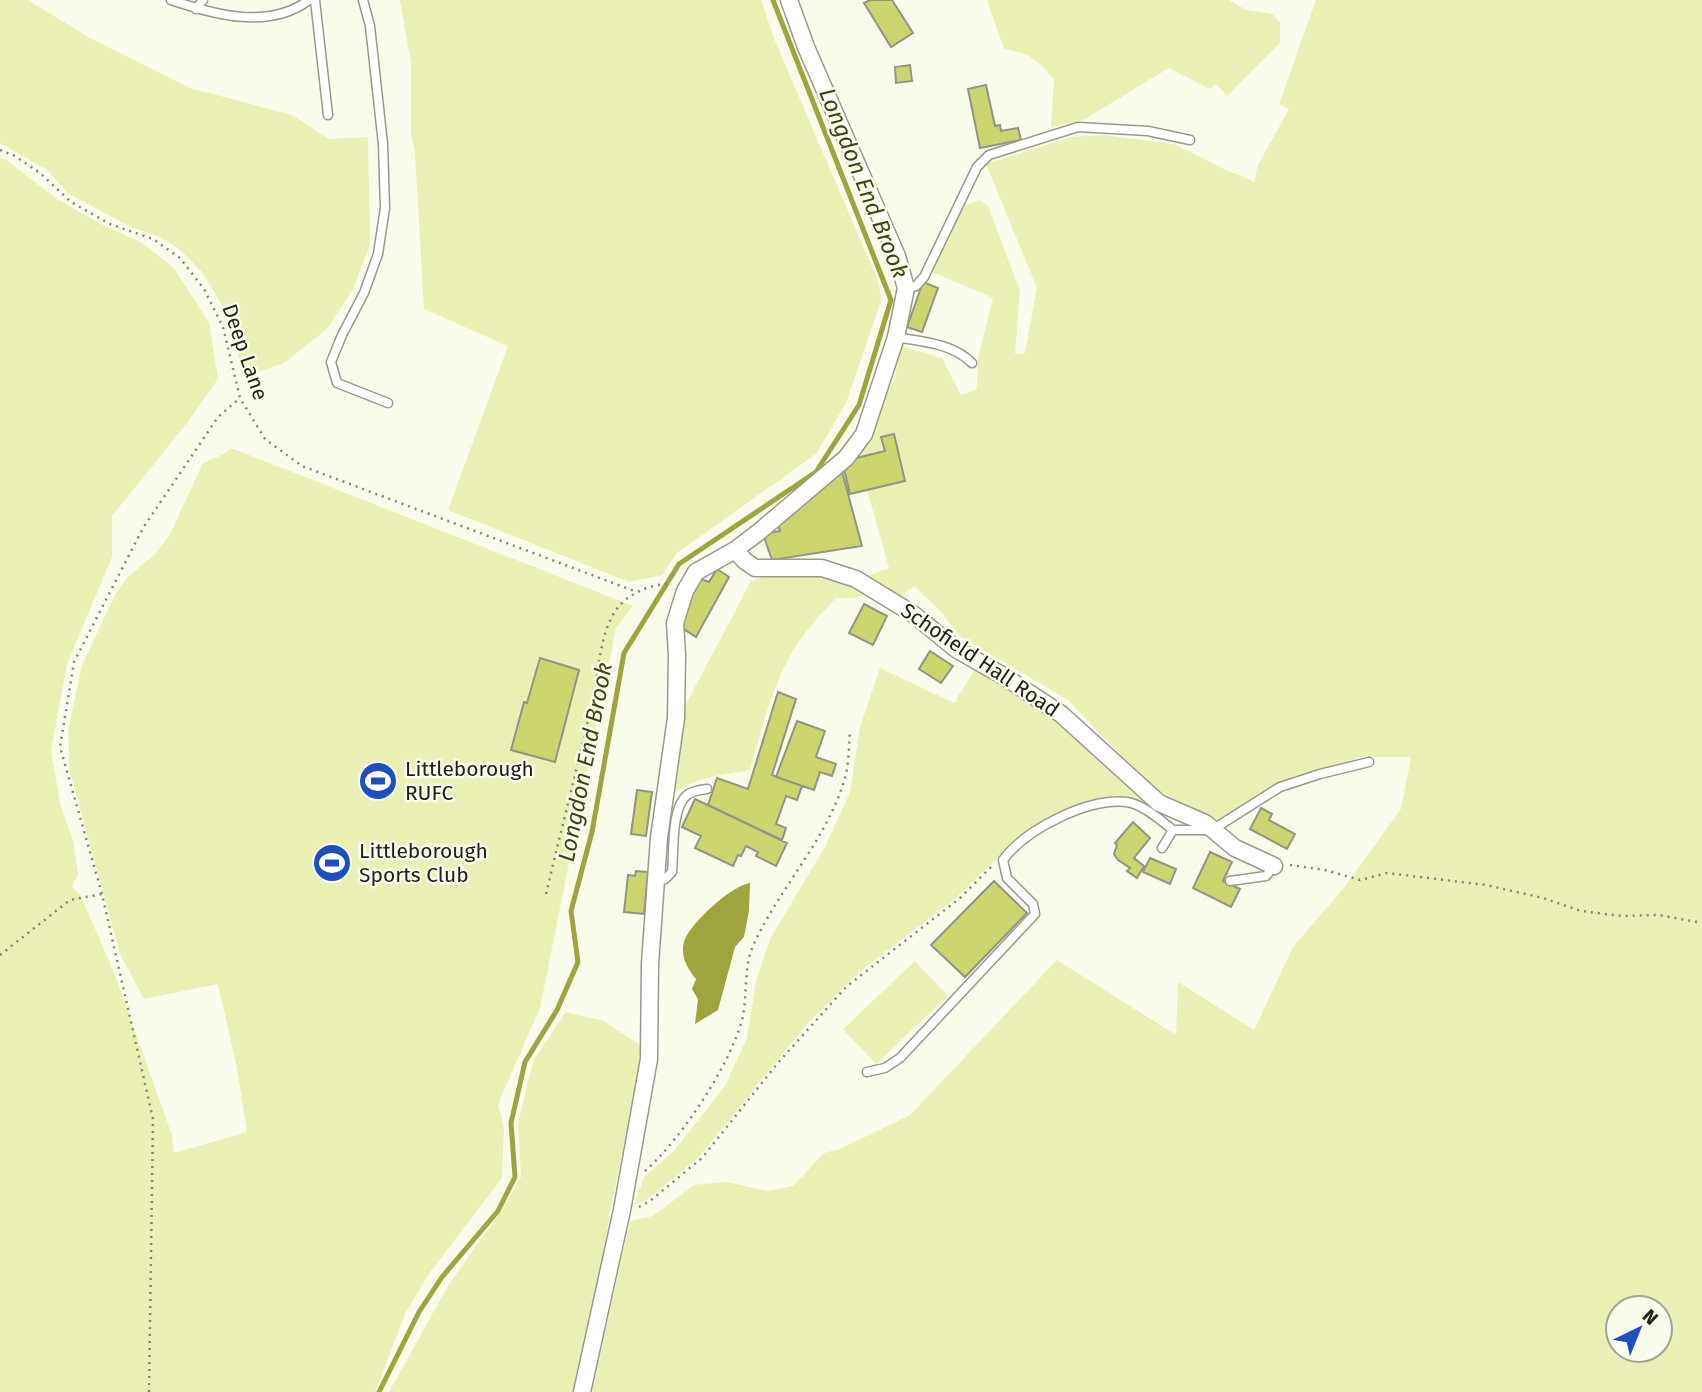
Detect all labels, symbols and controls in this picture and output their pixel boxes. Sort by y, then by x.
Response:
water label: Longdon End Brook [813,84,915,282]
street label: Deep Lane [216,301,274,403]
street label: Schofield Hall Road [896,597,1064,723]
water label: Longdon End Brook [552,660,618,864]
place label: Littleborough RUFC [405,756,534,806]
sports icon: Littleborough RUFC [357,760,399,802]
place label: Littleborough Sports Club [359,838,488,888]
sports icon: Littleborough Sports Club [311,842,353,884]
north arrow [1604,1294,1674,1364]
text: N [1638,1304,1663,1330]

